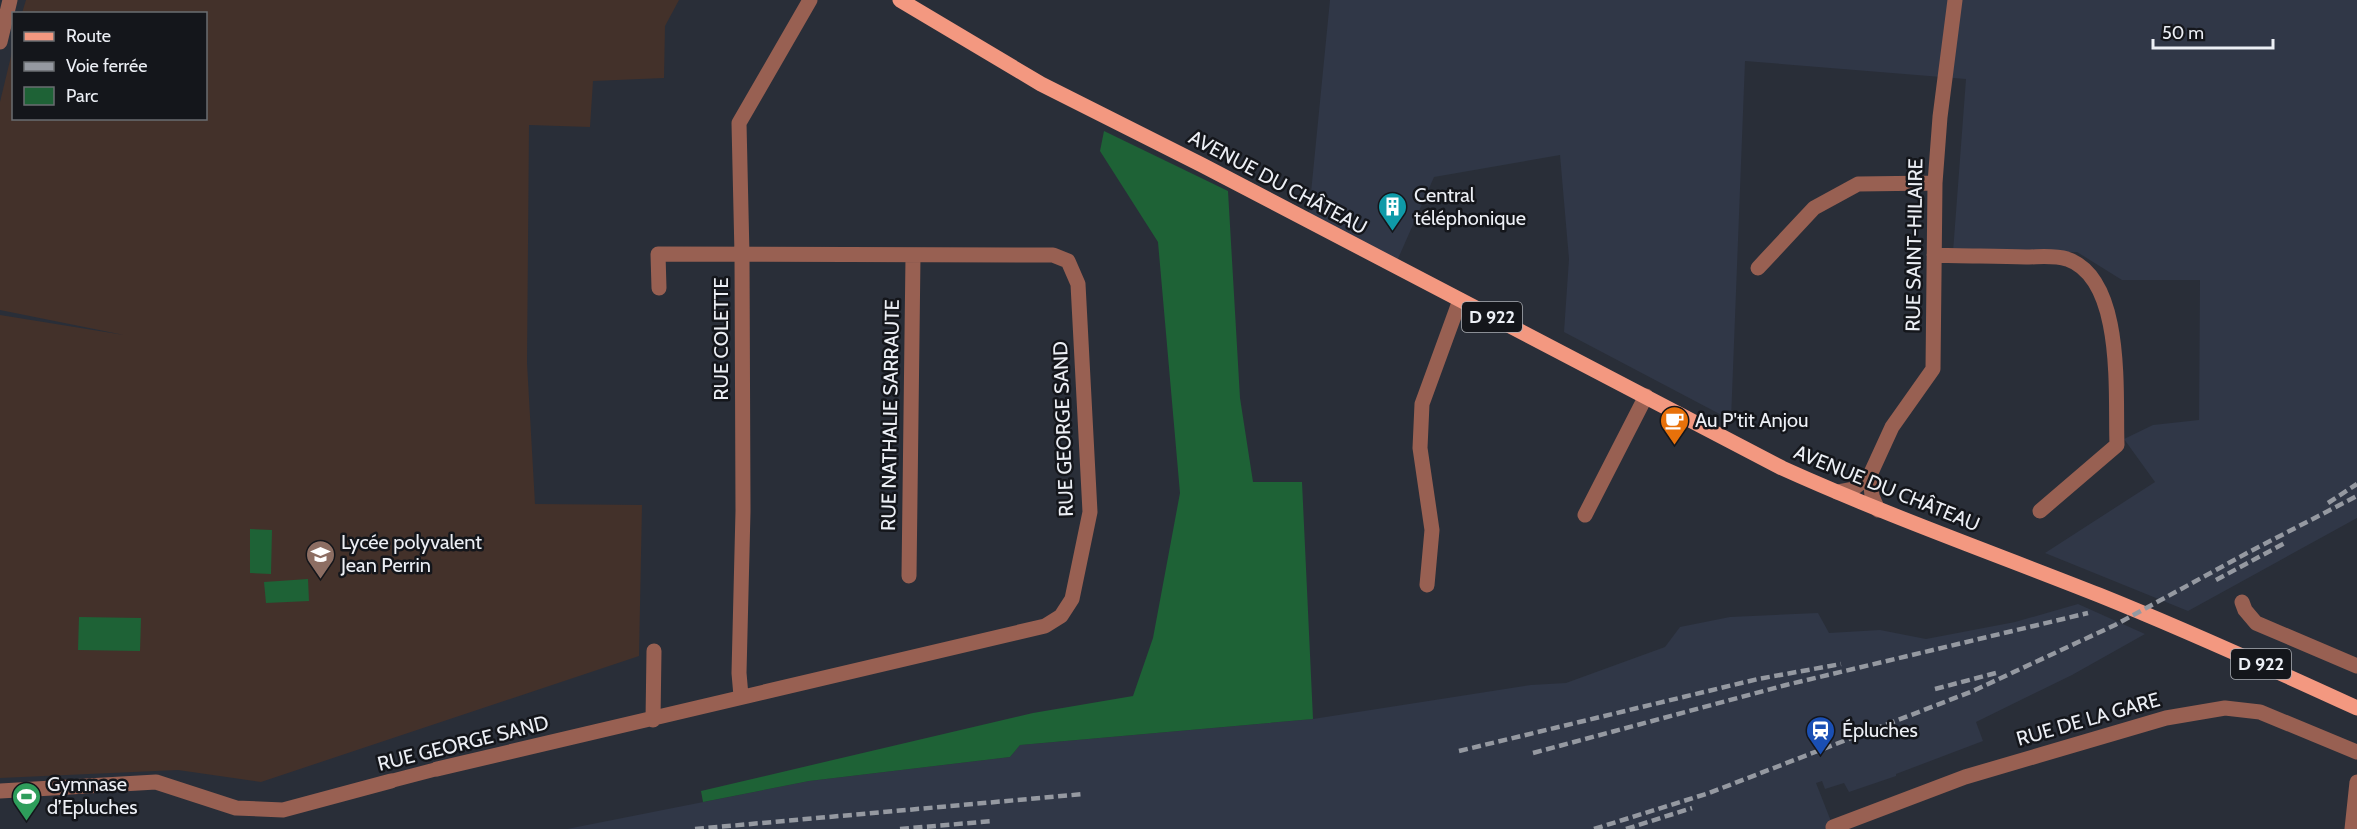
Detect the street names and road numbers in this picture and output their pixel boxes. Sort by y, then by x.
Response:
street label: AVENUE DU CHÂTEAU [1185,125,1371,239]
street label: RUE SAINT-HILAIRE [1900,158,1928,332]
street label: RUE COLETTE [709,277,733,401]
street label: RUE NATHALIE SARRAUTE [876,299,904,531]
road number: D 922 [1462,302,1522,332]
street label: RUE GEORGE SAND [1048,341,1078,517]
street label: AVENUE DU CHÂTEAU [1791,440,1983,536]
road number: D 922 [2231,649,2291,679]
street label: RUE DE LA GARE [2014,687,2162,751]
street label: RUE GEORGE SAND [375,710,551,776]

